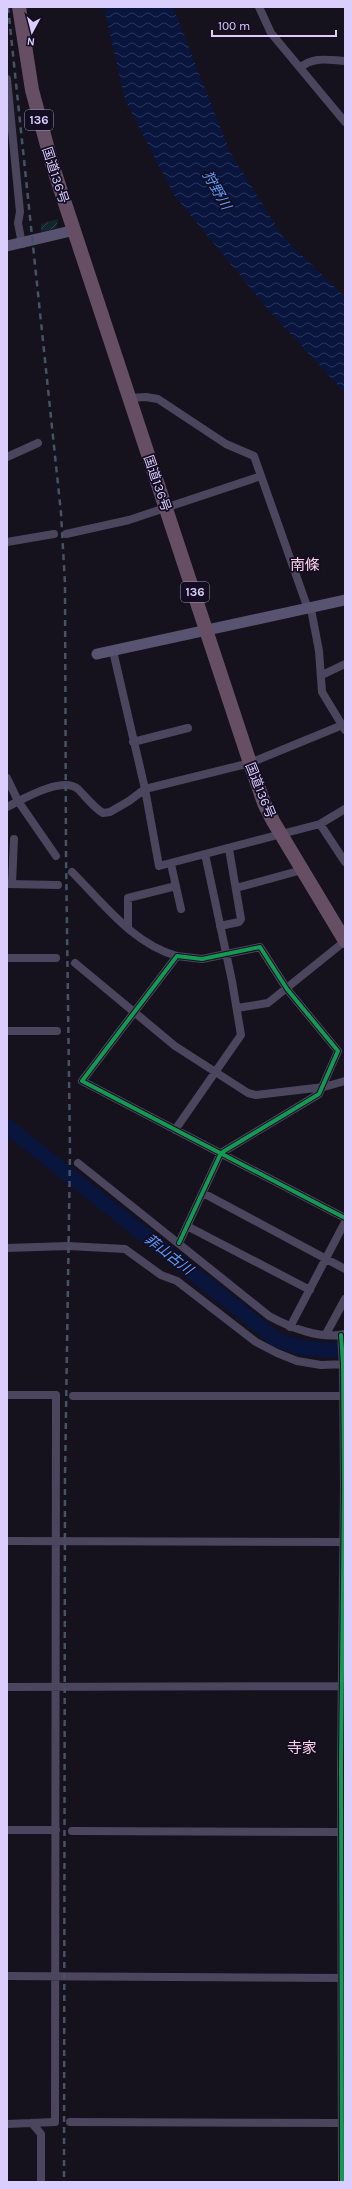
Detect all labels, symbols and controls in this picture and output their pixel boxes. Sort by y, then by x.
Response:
north arrow [12,12,52,52]
scale bar [212,12,336,38]
text: 100 m [218,19,250,33]
text: N [26,34,36,48]
road number: 136 [25,110,53,130]
street label: 国道136号 [39,145,72,205]
water label: 狩野川 [199,168,235,214]
street label: 国道136号 [141,453,174,513]
district label: 南條 [290,556,320,574]
road number: 136 [181,582,209,602]
street label: 国道136号 [243,760,278,820]
water label: 菲山古川 [141,1230,198,1280]
district label: 寺家 [287,1739,317,1757]

